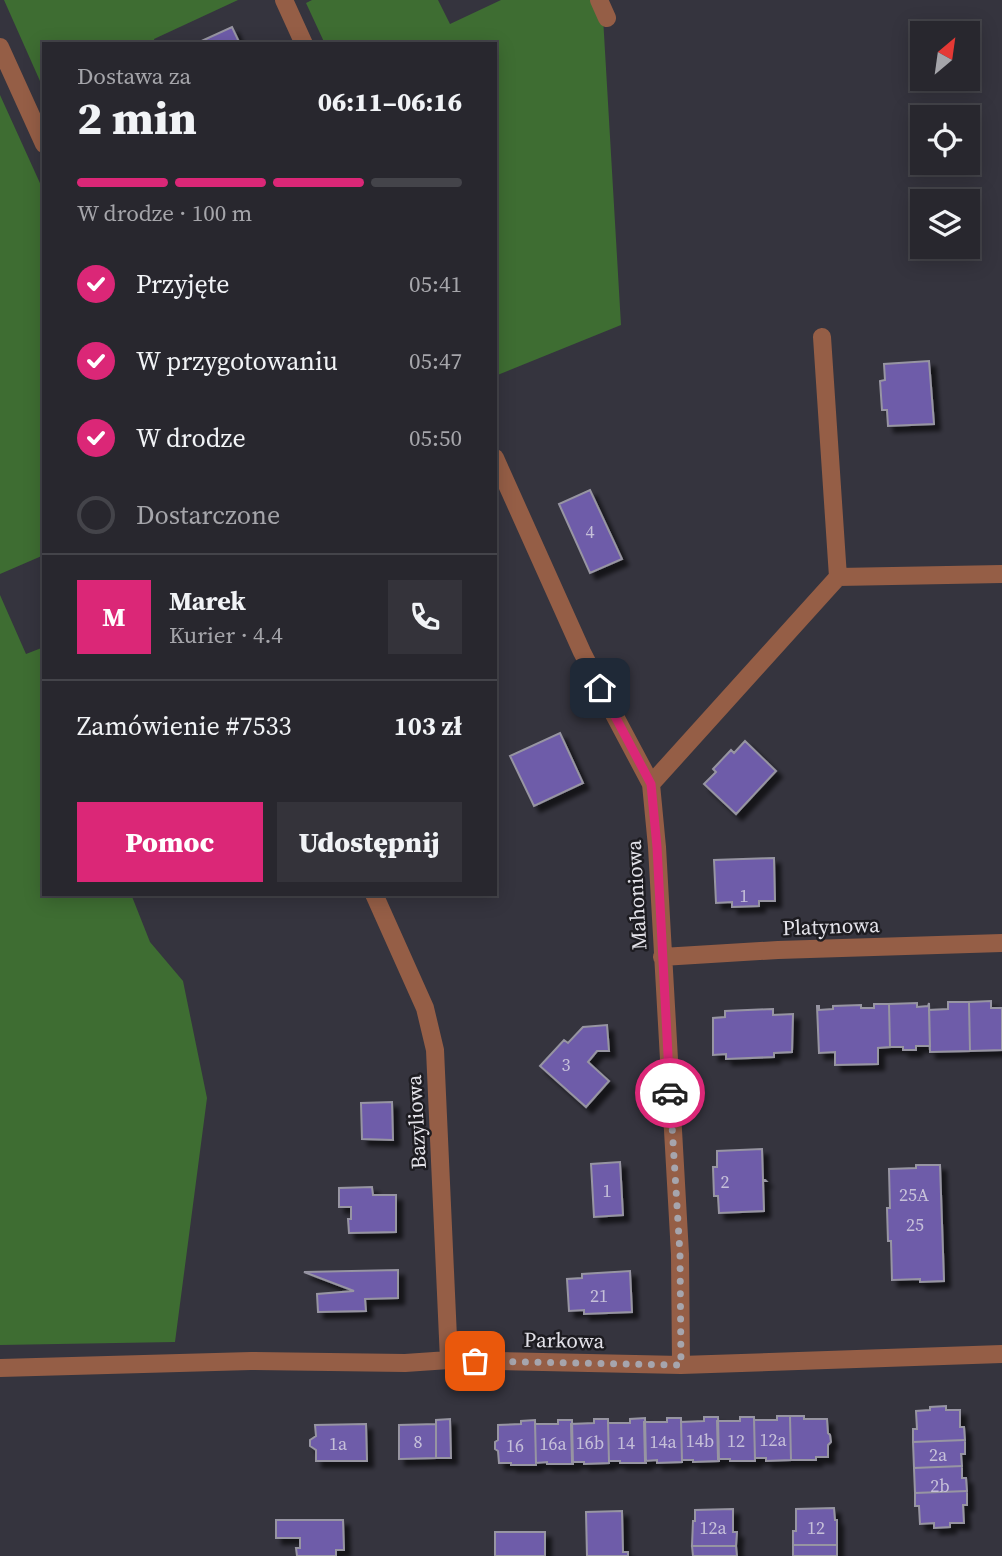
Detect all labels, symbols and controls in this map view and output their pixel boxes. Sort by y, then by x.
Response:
north arrow [910,21,980,91]
map controls [910,21,980,259]
text: Dostawa za [77,60,191,92]
text: 06:11–06:16 [318,84,462,120]
text: 2 min [77,86,197,149]
button: locate [910,105,980,175]
button: layers [910,189,980,259]
text: W drodze · 100 m [77,197,252,229]
icon: check [77,265,115,303]
text: Przyjęte [136,266,229,302]
text: 05:41 [409,268,462,300]
icon: check [77,342,115,380]
text: W przygotowaniu [136,343,338,379]
text: 05:47 [409,345,462,377]
icon: check [77,419,115,457]
text: W drodze [136,420,246,456]
text: 05:50 [409,422,462,454]
text: Dostarczone [136,497,280,533]
house number: 4 [586,519,595,544]
button: phone [388,580,462,654]
text: Marek [169,583,246,619]
text: M [102,599,126,635]
text: Kurier · 4.4 [169,619,283,651]
pin [570,658,630,718]
icon: home [581,669,619,707]
text: Zamówienie #7533 [77,708,292,744]
text: 103 zł [394,708,462,744]
button: Pomoc [77,802,263,882]
button: Udostępnij [277,802,462,882]
street label: Mahoniowa [619,839,653,951]
house number: 1 [740,883,749,908]
street label: Platynowa [782,910,880,942]
house number: 3 [562,1052,571,1077]
courier [635,1058,705,1128]
street label: Bazyliowa [399,1074,433,1170]
icon: car [651,1074,689,1112]
house number: 2 [721,1169,730,1194]
house number: 1 [603,1178,612,1203]
house number: 25A [899,1182,929,1207]
house number: 25 [906,1212,924,1237]
house number: 21 [590,1283,608,1308]
street label: Parkowa [523,1325,605,1355]
pin [445,1331,505,1391]
icon: bag [456,1342,494,1380]
house number: 12a [759,1427,787,1452]
house number: 14b [686,1428,714,1453]
house number: 12 [727,1428,745,1453]
house number: 8 [414,1429,423,1454]
house number: 14a [649,1429,677,1454]
house number: 16b [576,1430,604,1455]
house number: 14 [617,1430,635,1455]
house number: 1a [329,1431,348,1456]
house number: 16a [539,1431,567,1456]
house number: 16 [506,1433,524,1458]
house number: 2a [929,1442,948,1467]
house number: 2b [930,1473,950,1498]
house number: 12a [699,1515,727,1540]
house number: 12 [807,1515,825,1540]

